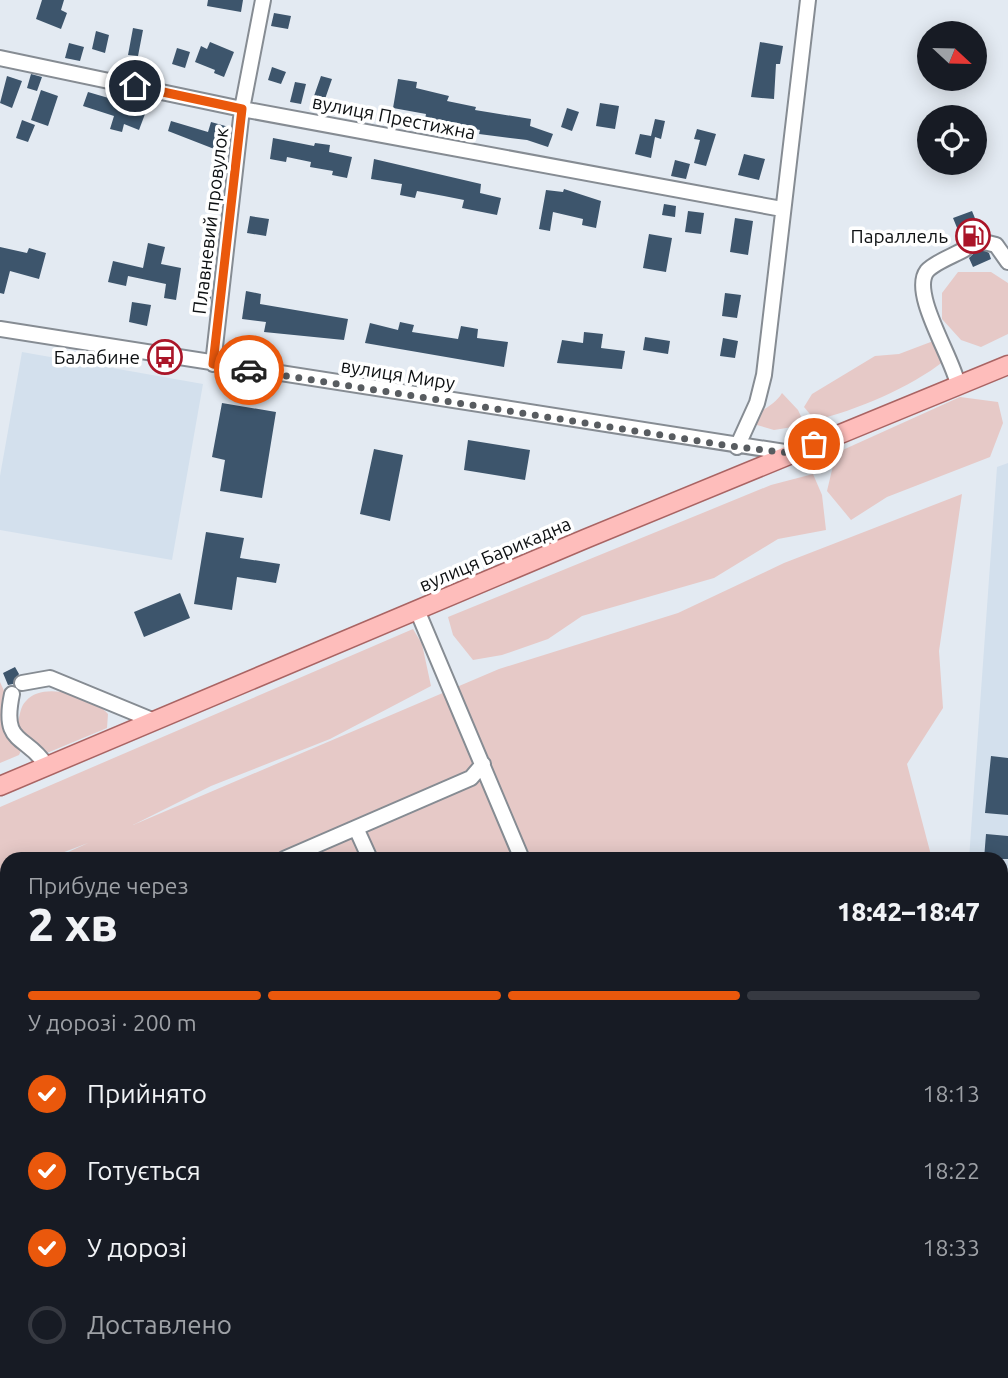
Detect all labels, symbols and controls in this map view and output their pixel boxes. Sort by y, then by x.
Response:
north arrow [917,21,987,91]
map controls [917,21,987,175]
pin [105,56,165,116]
icon: home [116,67,154,105]
street label: вулиця Престижна [311,90,477,144]
button: locate [917,105,987,175]
street label: Плавневий провулок [188,126,232,316]
fuel station icon: Параллель [954,217,992,255]
place label: Параллель [851,225,948,247]
courier [214,335,284,405]
bus stop icon: Балабине [146,338,184,376]
place label: Балабине [54,346,140,368]
icon: car [230,351,268,389]
street label: вулиця Миру [339,354,457,394]
pin [784,414,844,474]
icon: bag [795,425,833,463]
street label: вулиця Барикадна [416,512,574,596]
text: Прибуде через [28,873,189,898]
text: 18:42–18:47 [837,897,980,926]
text: 2 хв [28,898,118,950]
text: У дорозі · 200 m [28,1010,197,1035]
icon: check [28,1075,66,1113]
text: Прийнято [87,1079,207,1108]
text: 18:13 [922,1081,980,1106]
icon: check [28,1152,66,1190]
text: Готується [87,1156,201,1185]
text: 18:22 [922,1158,980,1183]
icon: check [28,1229,66,1267]
text: У дорозі [87,1233,187,1262]
text: 18:33 [922,1235,980,1260]
text: Доставлено [87,1310,232,1339]

